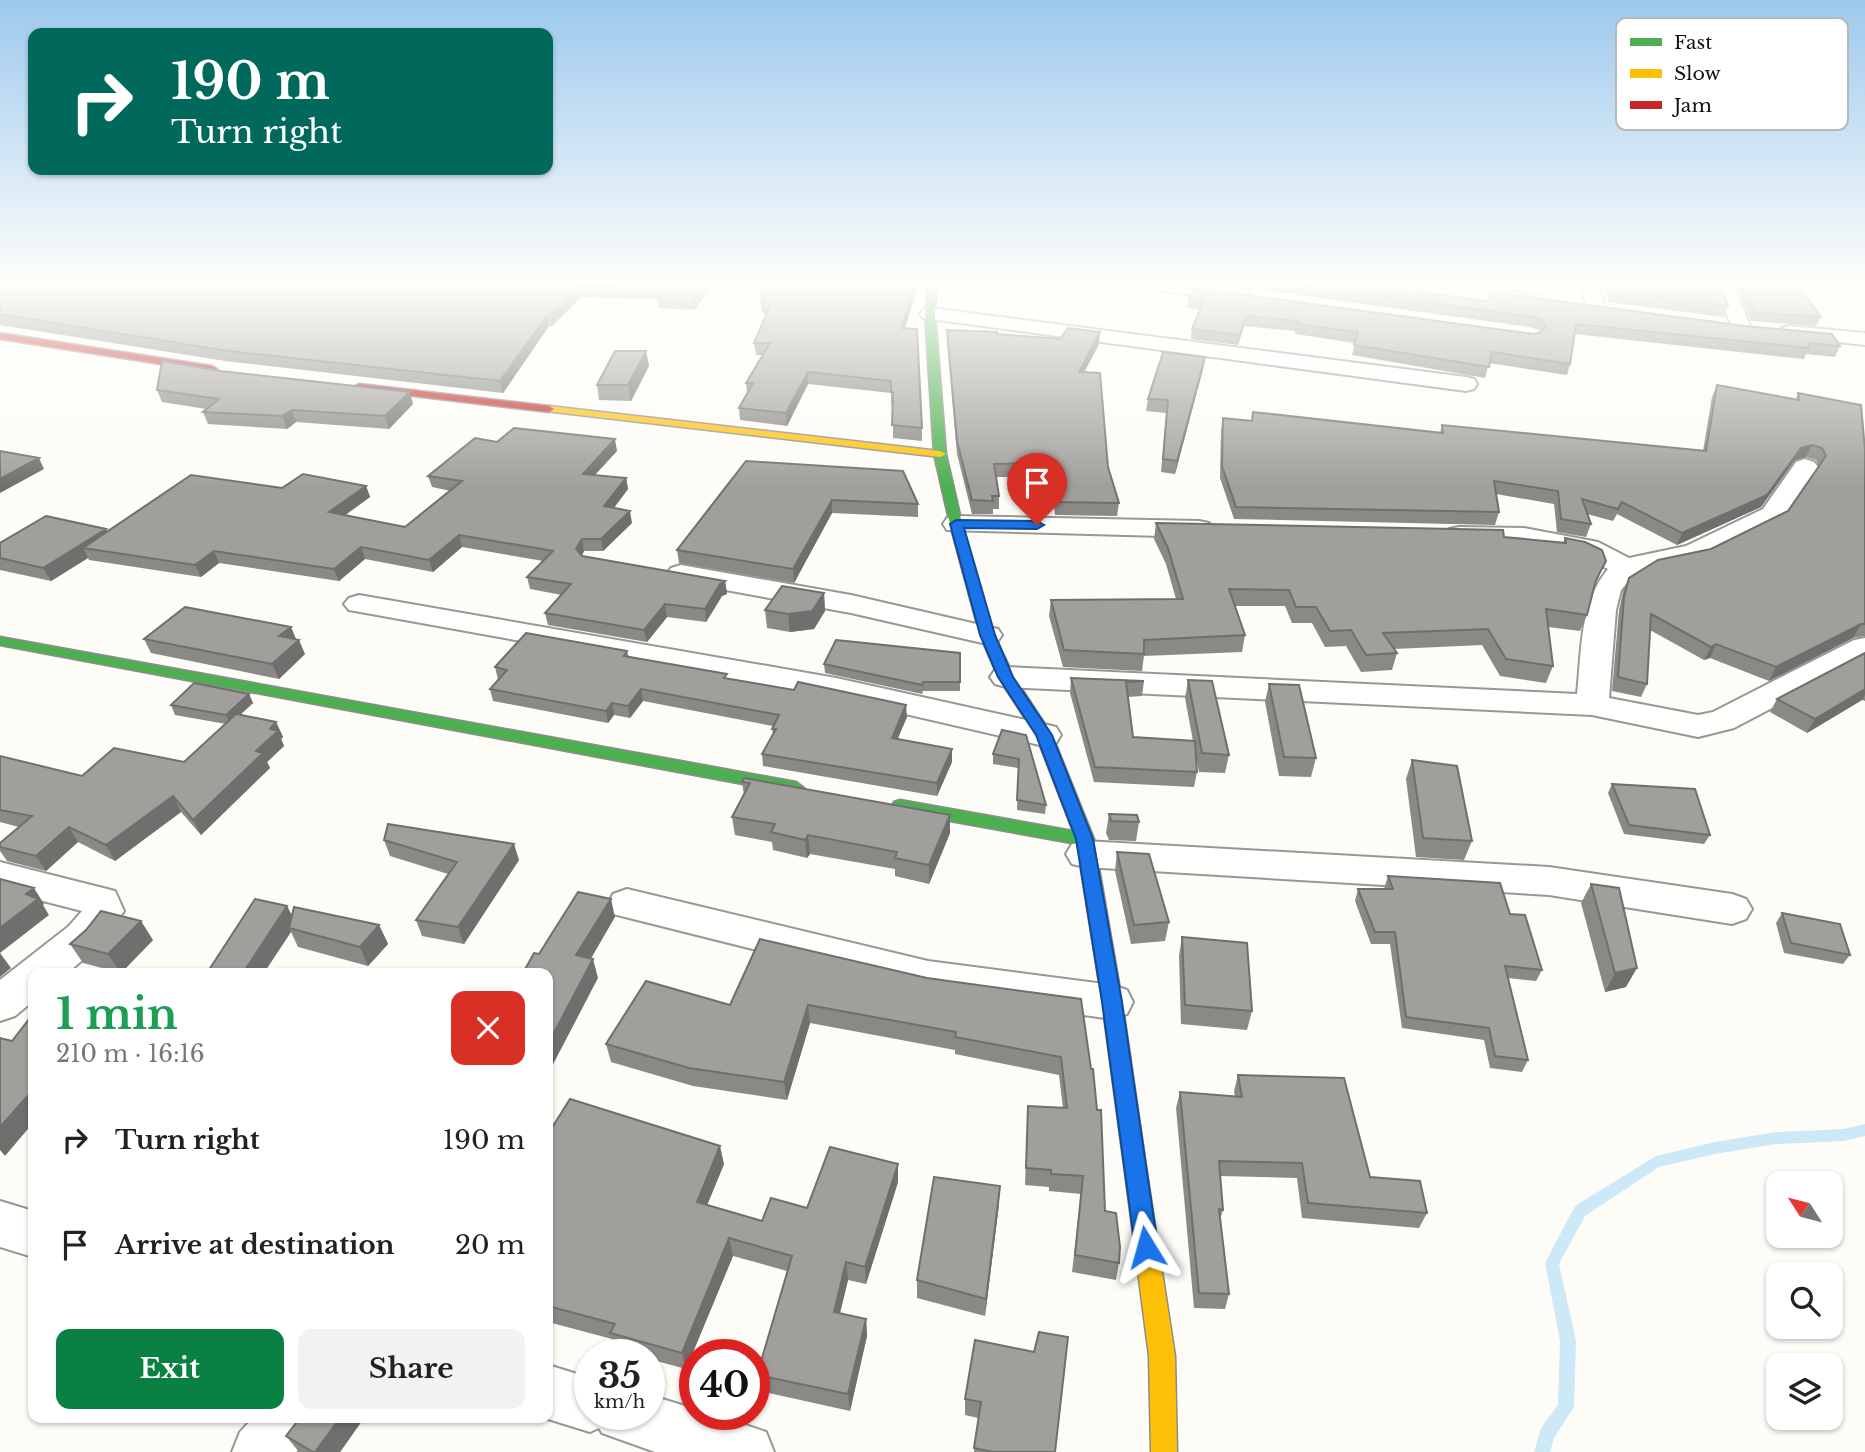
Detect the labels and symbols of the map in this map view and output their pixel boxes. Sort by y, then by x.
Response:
legend [1616,18,1848,130]
text: Fast [1674,31,1713,54]
text: Slow [1674,62,1721,85]
text: Jam [1671,94,1712,117]
pin [1007,453,1067,525]
north arrow [1766,1171,1843,1248]
position arrow [1109,1210,1183,1284]
speed limit sign: 40 [679,1339,770,1430]

